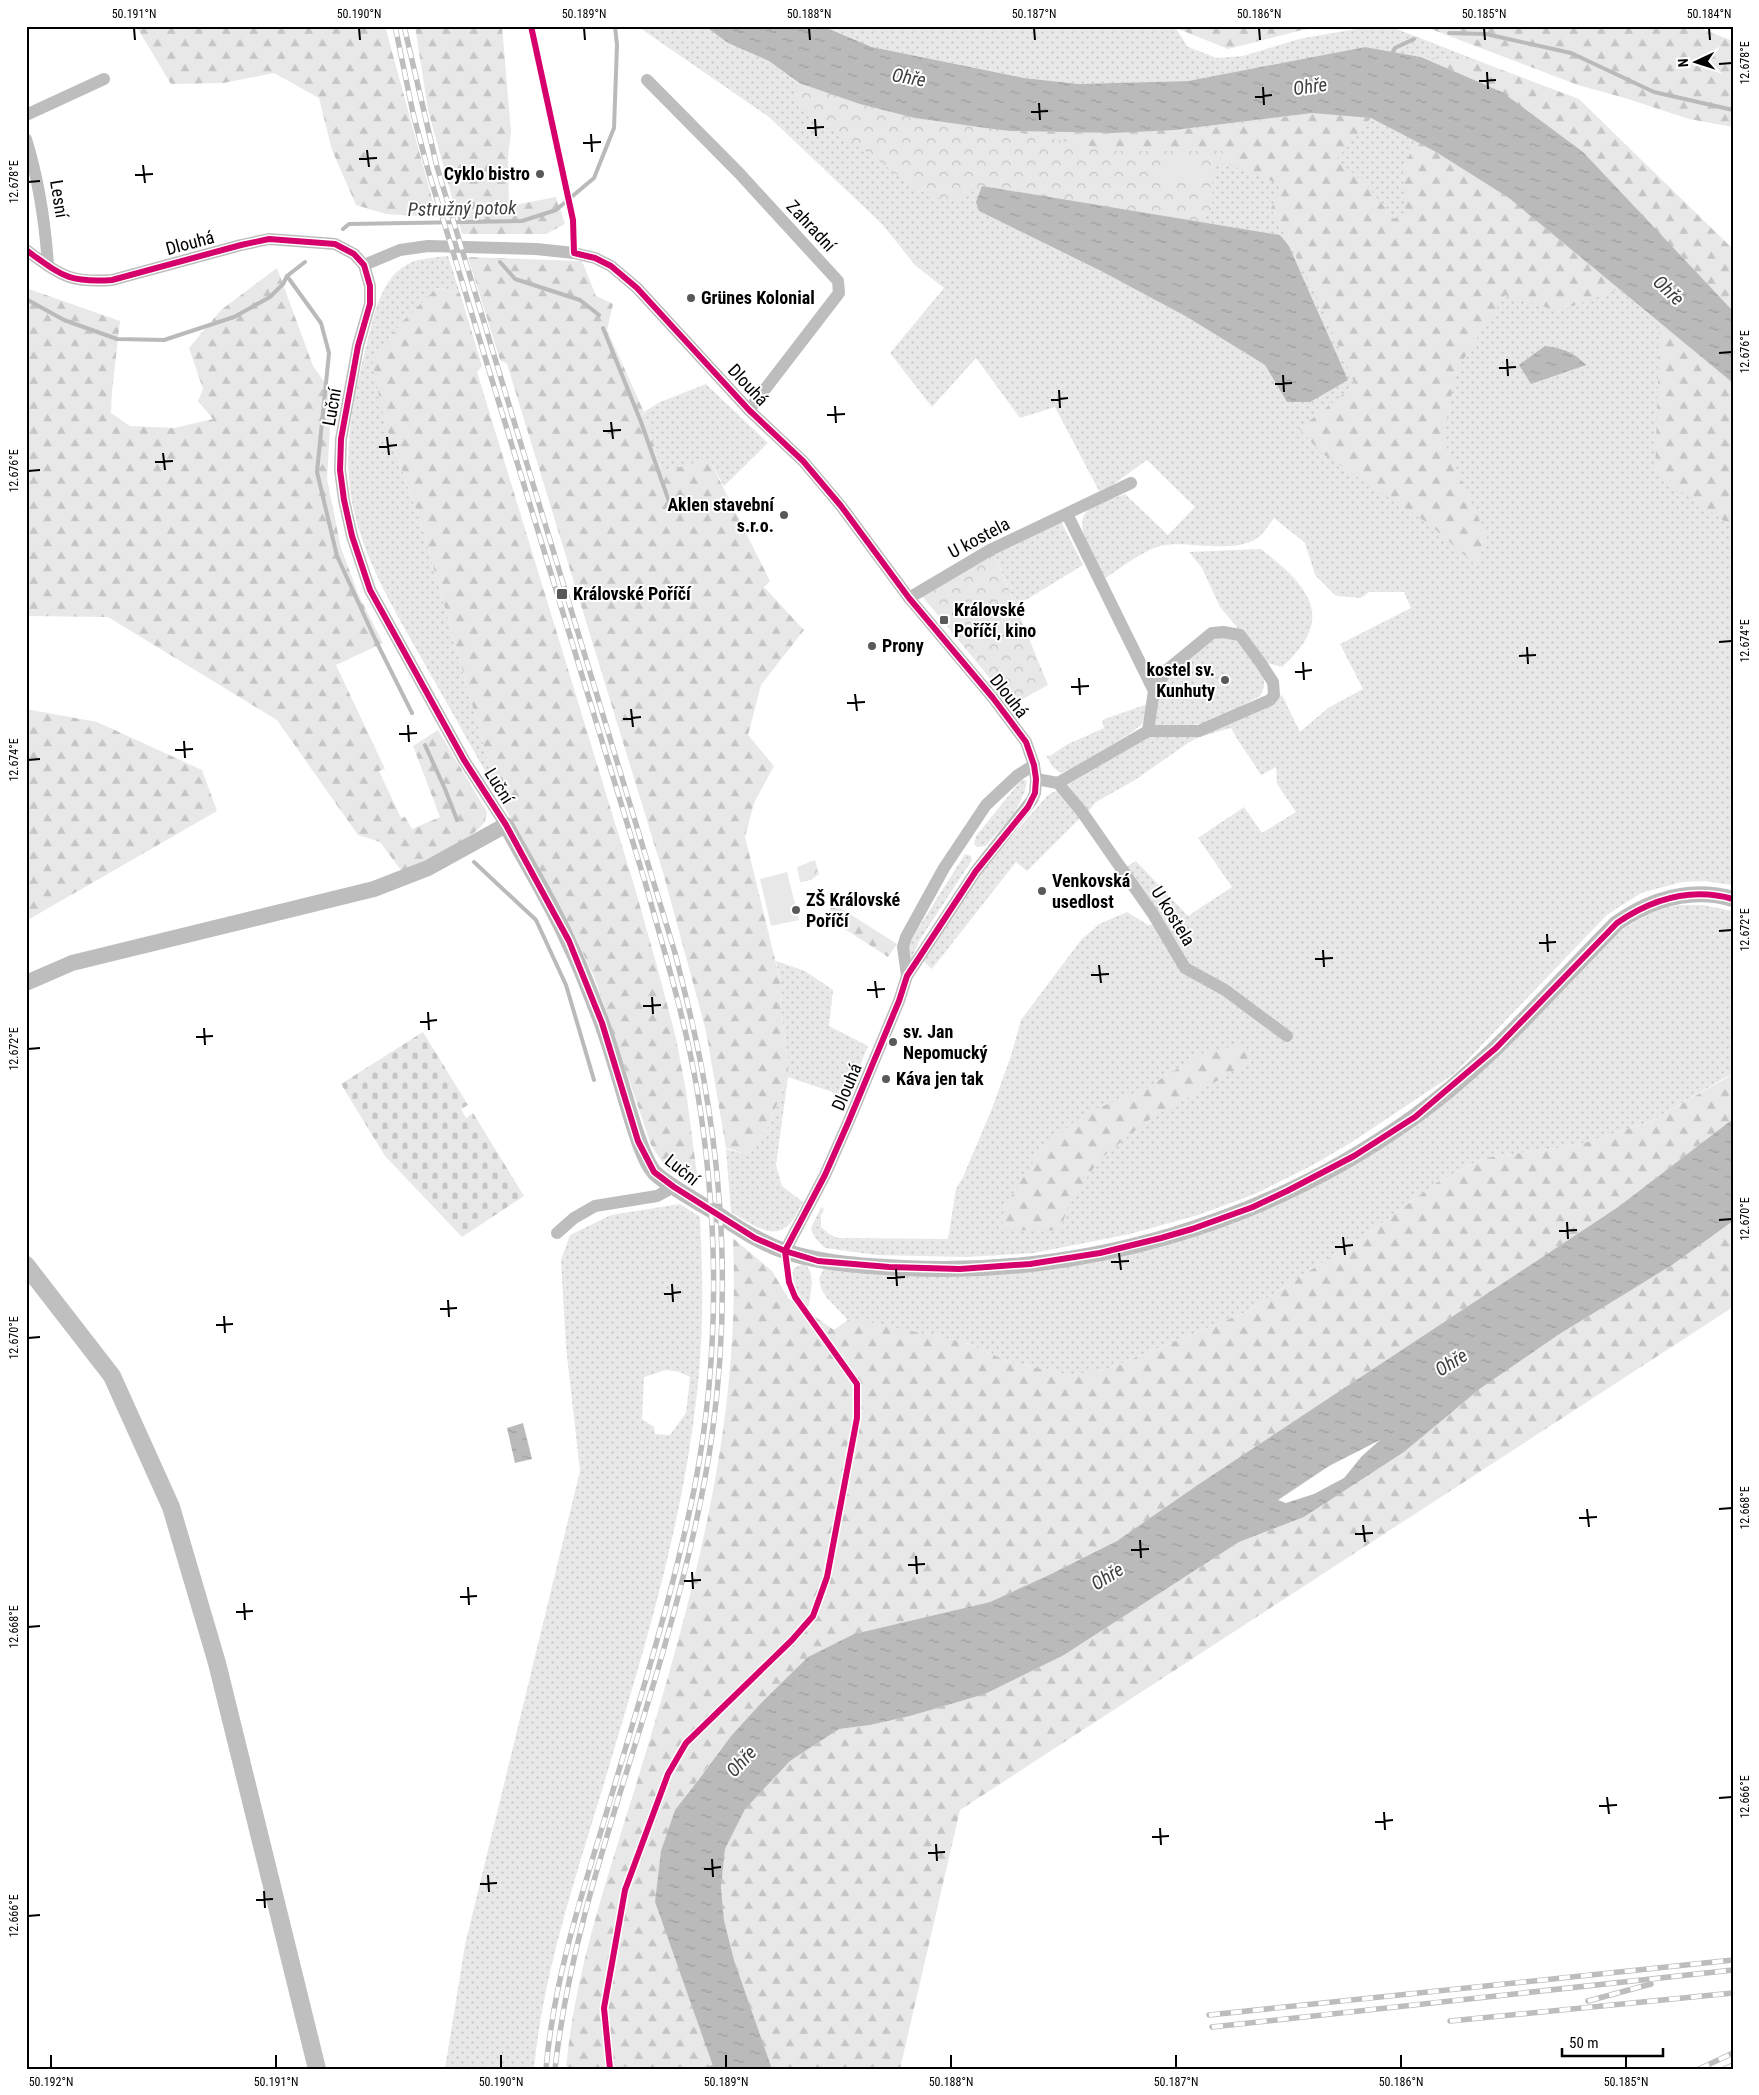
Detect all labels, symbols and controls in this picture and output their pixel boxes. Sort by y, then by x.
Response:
text: 50.191°N [112,7,156,21]
text: 50.190°N [337,7,381,21]
text: 50.189°N [562,7,606,21]
text: 50.188°N [787,7,831,21]
text: 50.187°N [1012,7,1056,21]
text: 50.186°N [1237,7,1281,21]
text: 50.185°N [1462,7,1506,21]
text: 50.184°N [1687,7,1731,21]
north arrow [1672,38,1722,88]
text: 12.678°E [1738,41,1752,85]
text: N [1675,58,1691,68]
water label: Ohře [890,63,928,92]
water label: Ohře [1292,73,1329,100]
text: 12.678°E [7,160,21,204]
place label: Cyklo bistro [444,163,530,184]
marker: Cyklo bistro [534,168,546,180]
street label: Lesní [46,178,73,220]
water label: Pstružný potok [407,196,517,221]
street label: Zahradní [782,196,841,256]
street label: Dlouhá [163,226,216,259]
water label: Ohře [1648,270,1689,310]
place label: Grünes Kolonial [701,287,815,308]
marker: Grünes Kolonial [685,292,697,304]
text: 12.676°E [1738,330,1752,374]
street label: Dlouhá [724,359,773,410]
street label: Luční [318,386,345,428]
text: 12.676°E [7,449,21,493]
place label: Aklen stavební s.r.o. [667,494,775,536]
marker: Aklen stavební s.r.o. [778,509,790,521]
street label: U kostela [945,513,1013,562]
place label: Královské Poříčí [573,583,692,604]
marker: Královské Poříčí [555,587,569,601]
place label: Královské Poříčí, kino [954,599,1036,641]
marker: Královské Poříčí, kino [938,614,950,626]
text: 12.674°E [1738,619,1752,663]
place label: Prony [882,635,924,656]
marker: Prony [866,640,878,652]
place label: kostel sv. Kunhuty [1146,659,1215,701]
street label: Dlouhá [986,670,1033,722]
marker: kostel sv. Kunhuty [1219,674,1231,686]
text: 12.674°E [7,738,21,782]
street label: Luční [480,764,519,808]
place label: Venkovská usedlost [1052,870,1130,912]
street label: U kostela [1147,882,1200,949]
marker: Venkovská usedlost [1036,885,1048,897]
place label: ZŠ Královské Poříčí [806,889,901,931]
marker: ZŠ Královské Poříčí [790,904,802,916]
text: 12.672°E [1738,908,1752,952]
place label: sv. Jan Nepomucký [903,1021,988,1063]
text: 12.672°E [7,1027,21,1071]
marker: sv. Jan Nepomucký [887,1036,899,1048]
street label: Dlouhá [827,1060,866,1114]
place label: Káva jen tak [896,1068,984,1089]
marker: Káva jen tak [880,1073,892,1085]
street label: Luční [661,1149,704,1190]
text: 12.670°E [1738,1197,1752,1241]
text: 12.670°E [7,1316,21,1360]
water label: Ohře [1431,1344,1472,1381]
text: 12.668°E [1738,1486,1752,1530]
water label: Ohře [1087,1558,1128,1595]
text: 12.668°E [7,1605,21,1649]
water label: Ohře [721,1741,761,1782]
text: 12.666°E [1738,1775,1752,1819]
text: 12.666°E [7,1894,21,1938]
scale bar [1562,2025,1663,2057]
text: 50 m [1569,2034,1599,2052]
text: 50.192°N [29,2075,73,2089]
text: 50.191°N [254,2075,298,2089]
text: 50.190°N [479,2075,523,2089]
text: 50.189°N [704,2075,748,2089]
text: 50.188°N [929,2075,973,2089]
text: 50.187°N [1154,2075,1198,2089]
text: 50.186°N [1379,2075,1423,2089]
text: 50.185°N [1604,2075,1648,2089]

